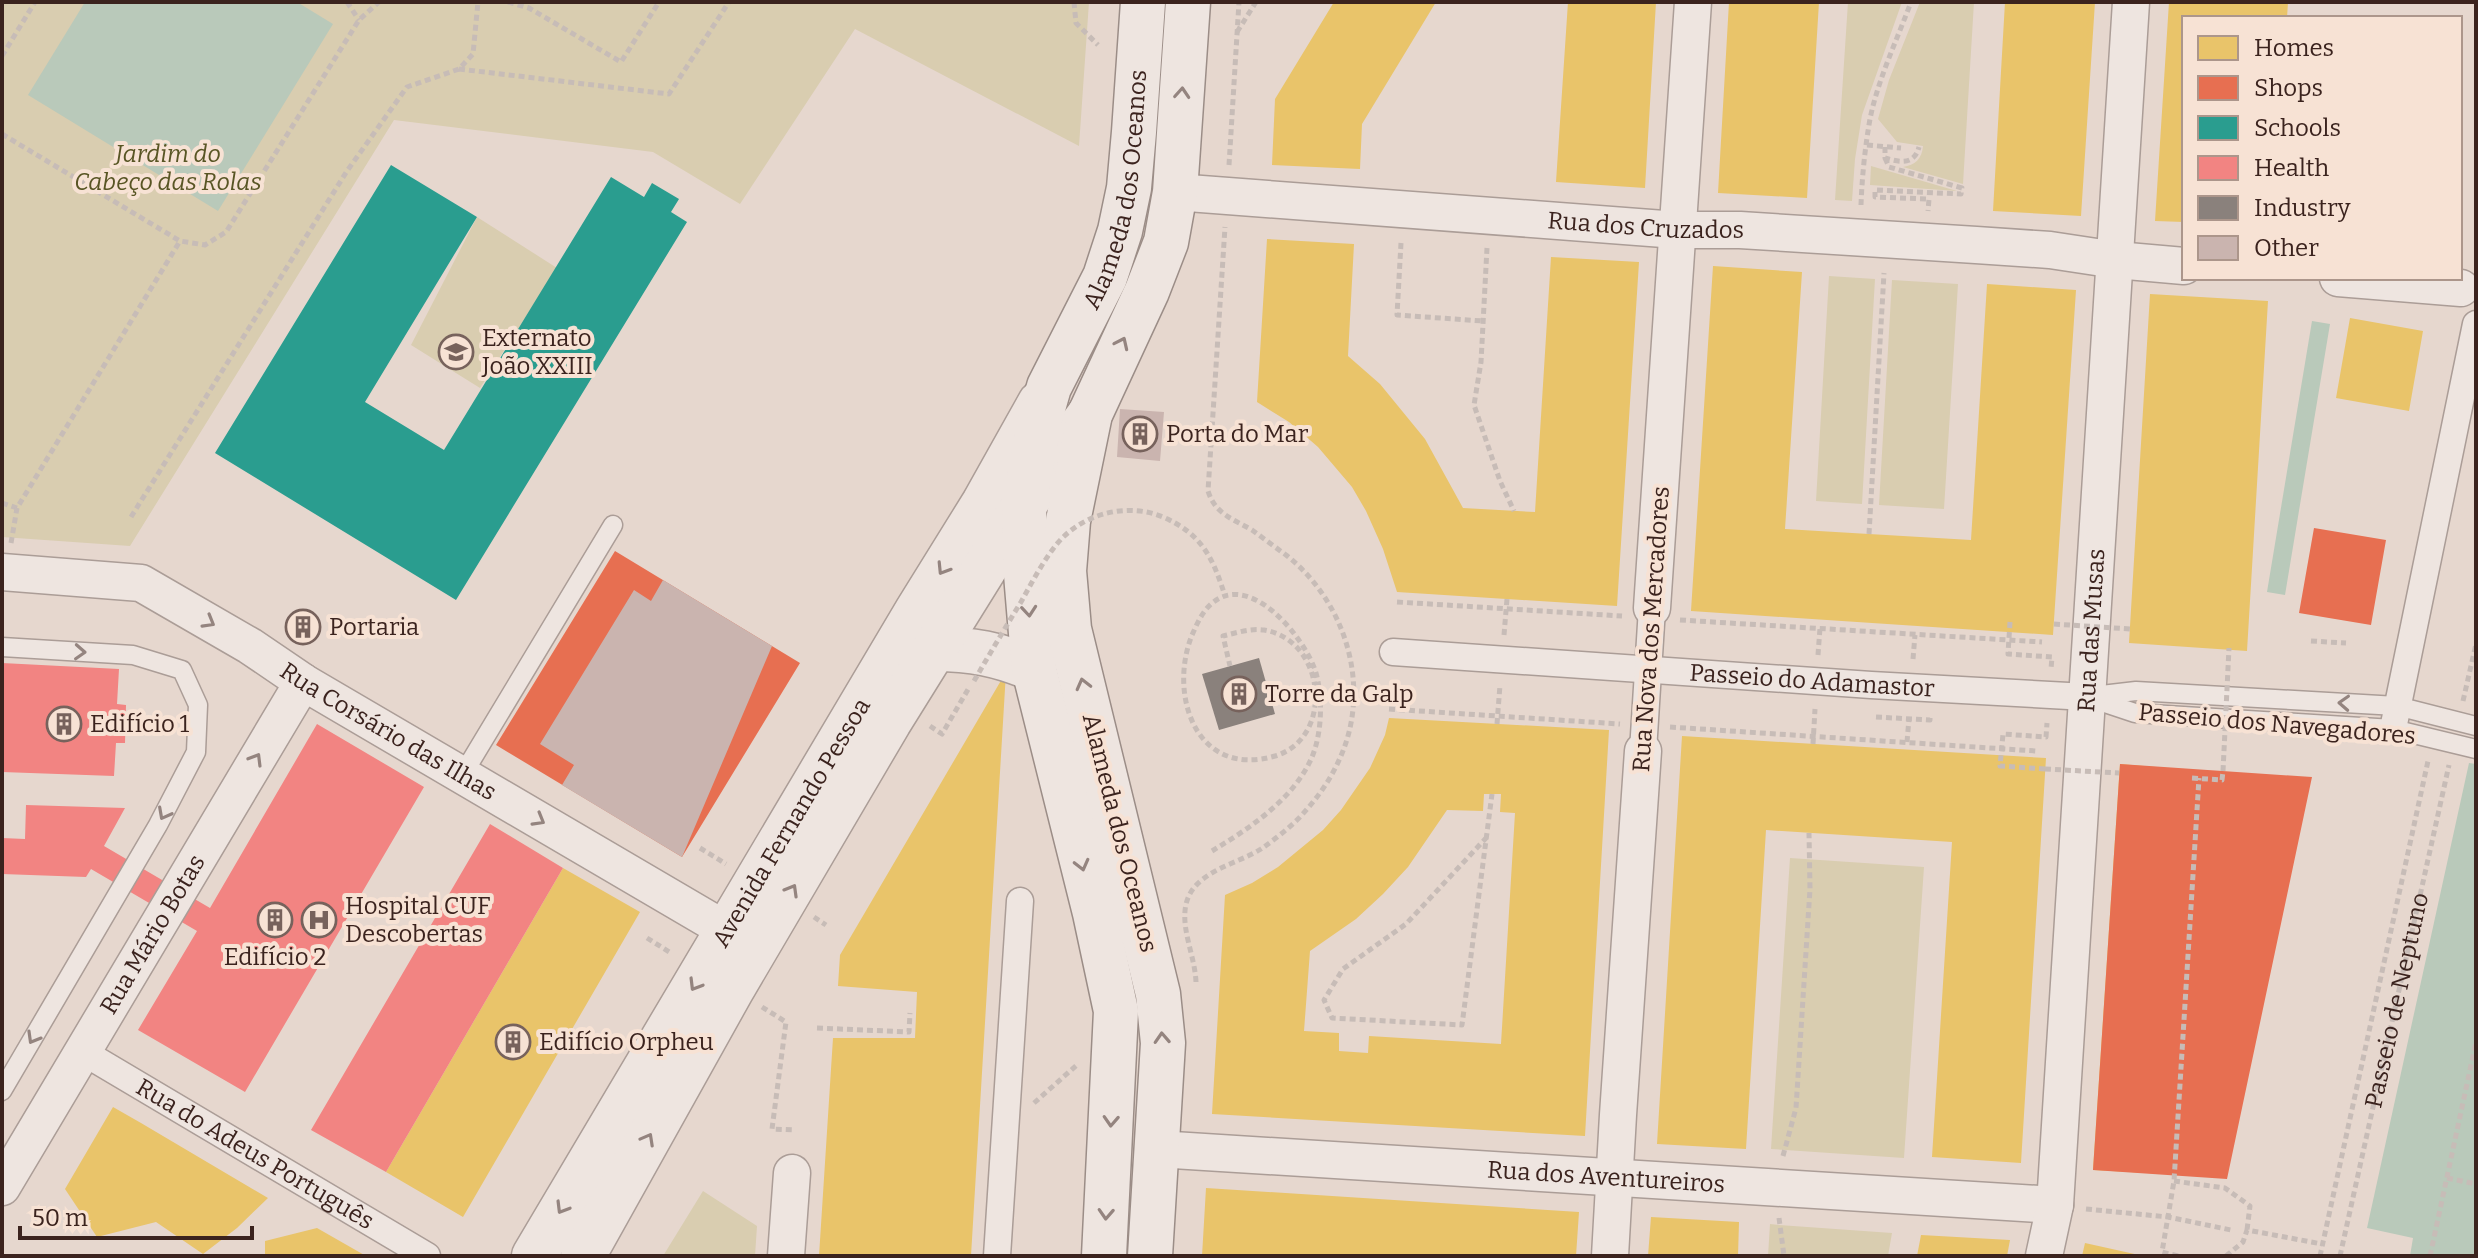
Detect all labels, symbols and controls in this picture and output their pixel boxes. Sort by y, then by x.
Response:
legend [2182,16,2462,280]
text: Homes [2254,34,2334,62]
street label: Alameda dos Oceanos [1077,69,1152,314]
text: Shops [2254,74,2323,102]
one-way arrow [1173,86,1190,99]
text: Schools [2254,114,2341,142]
park label: Jardim do Cabeço das Rolas [74,140,262,196]
text: Health [2254,154,2329,182]
text: Industry [2254,194,2351,222]
street label: Rua dos Cruzados [1547,206,1744,244]
text: Other [2254,234,2319,262]
place label: Externato João XXIII [481,324,593,380]
school or university icon: Externato João XXIII [437,333,475,371]
one-way arrow [1112,336,1128,351]
building icon: Porta do Mar [1121,415,1159,453]
place label: Porta do Mar [1166,420,1309,448]
street label: Rua Nova dos Mercadores [1627,485,1675,773]
street label: Rua das Musas [2072,548,2110,713]
one-way arrow [937,560,952,575]
one-way arrow [1020,605,1037,618]
building icon: Portaria [284,608,322,646]
one-way arrow [200,612,214,628]
place label: Portaria [329,613,419,641]
one-way arrow [74,643,87,660]
street label: Rua Corsário das Ilhas [275,657,501,806]
street label: Passeio do Adamastor [1689,659,1936,703]
building icon: Torre da Galp [1220,675,1258,713]
one-way arrow [1075,678,1092,691]
place label: Torre da Galp [1265,680,1413,708]
street label: Avenida Fernando Pessoa [707,693,876,952]
one-way arrow [2338,695,2351,712]
street label: Passeio dos Navegadores [2137,698,2417,750]
building icon: Edifício 1 [45,705,83,743]
place label: Edifício 1 [90,710,190,738]
street label: Alameda dos Oceanos [1077,711,1163,955]
one-way arrow [246,753,262,768]
one-way arrow [159,806,174,820]
one-way arrow [530,810,545,826]
street label: Rua Mário Botas [94,850,211,1019]
one-way arrow [1073,857,1090,871]
one-way arrow [782,884,798,899]
street label: Passeio de Neptuno [2359,890,2434,1110]
place label: Hospital CUF Descobertas [345,892,491,948]
building icon: Edifício 2 [256,901,294,939]
hospital icon: Hospital CUF Descobertas [300,901,338,939]
place label: Edifício 2 [224,943,326,971]
one-way arrow [689,976,705,991]
building icon: Edifício Orpheu [494,1023,532,1061]
place label: Edifício Orpheu [539,1028,714,1056]
one-way arrow [27,1029,43,1044]
one-way arrow [1154,1031,1171,1044]
street label: Rua do Adeus Português [131,1073,379,1235]
one-way arrow [1103,1115,1120,1128]
one-way arrow [638,1133,654,1148]
street label: Rua dos Aventureiros [1486,1156,1726,1198]
scale bar [20,1190,252,1240]
one-way arrow [556,1200,572,1214]
text: 50 m [32,1204,88,1232]
one-way arrow [1098,1208,1115,1221]

